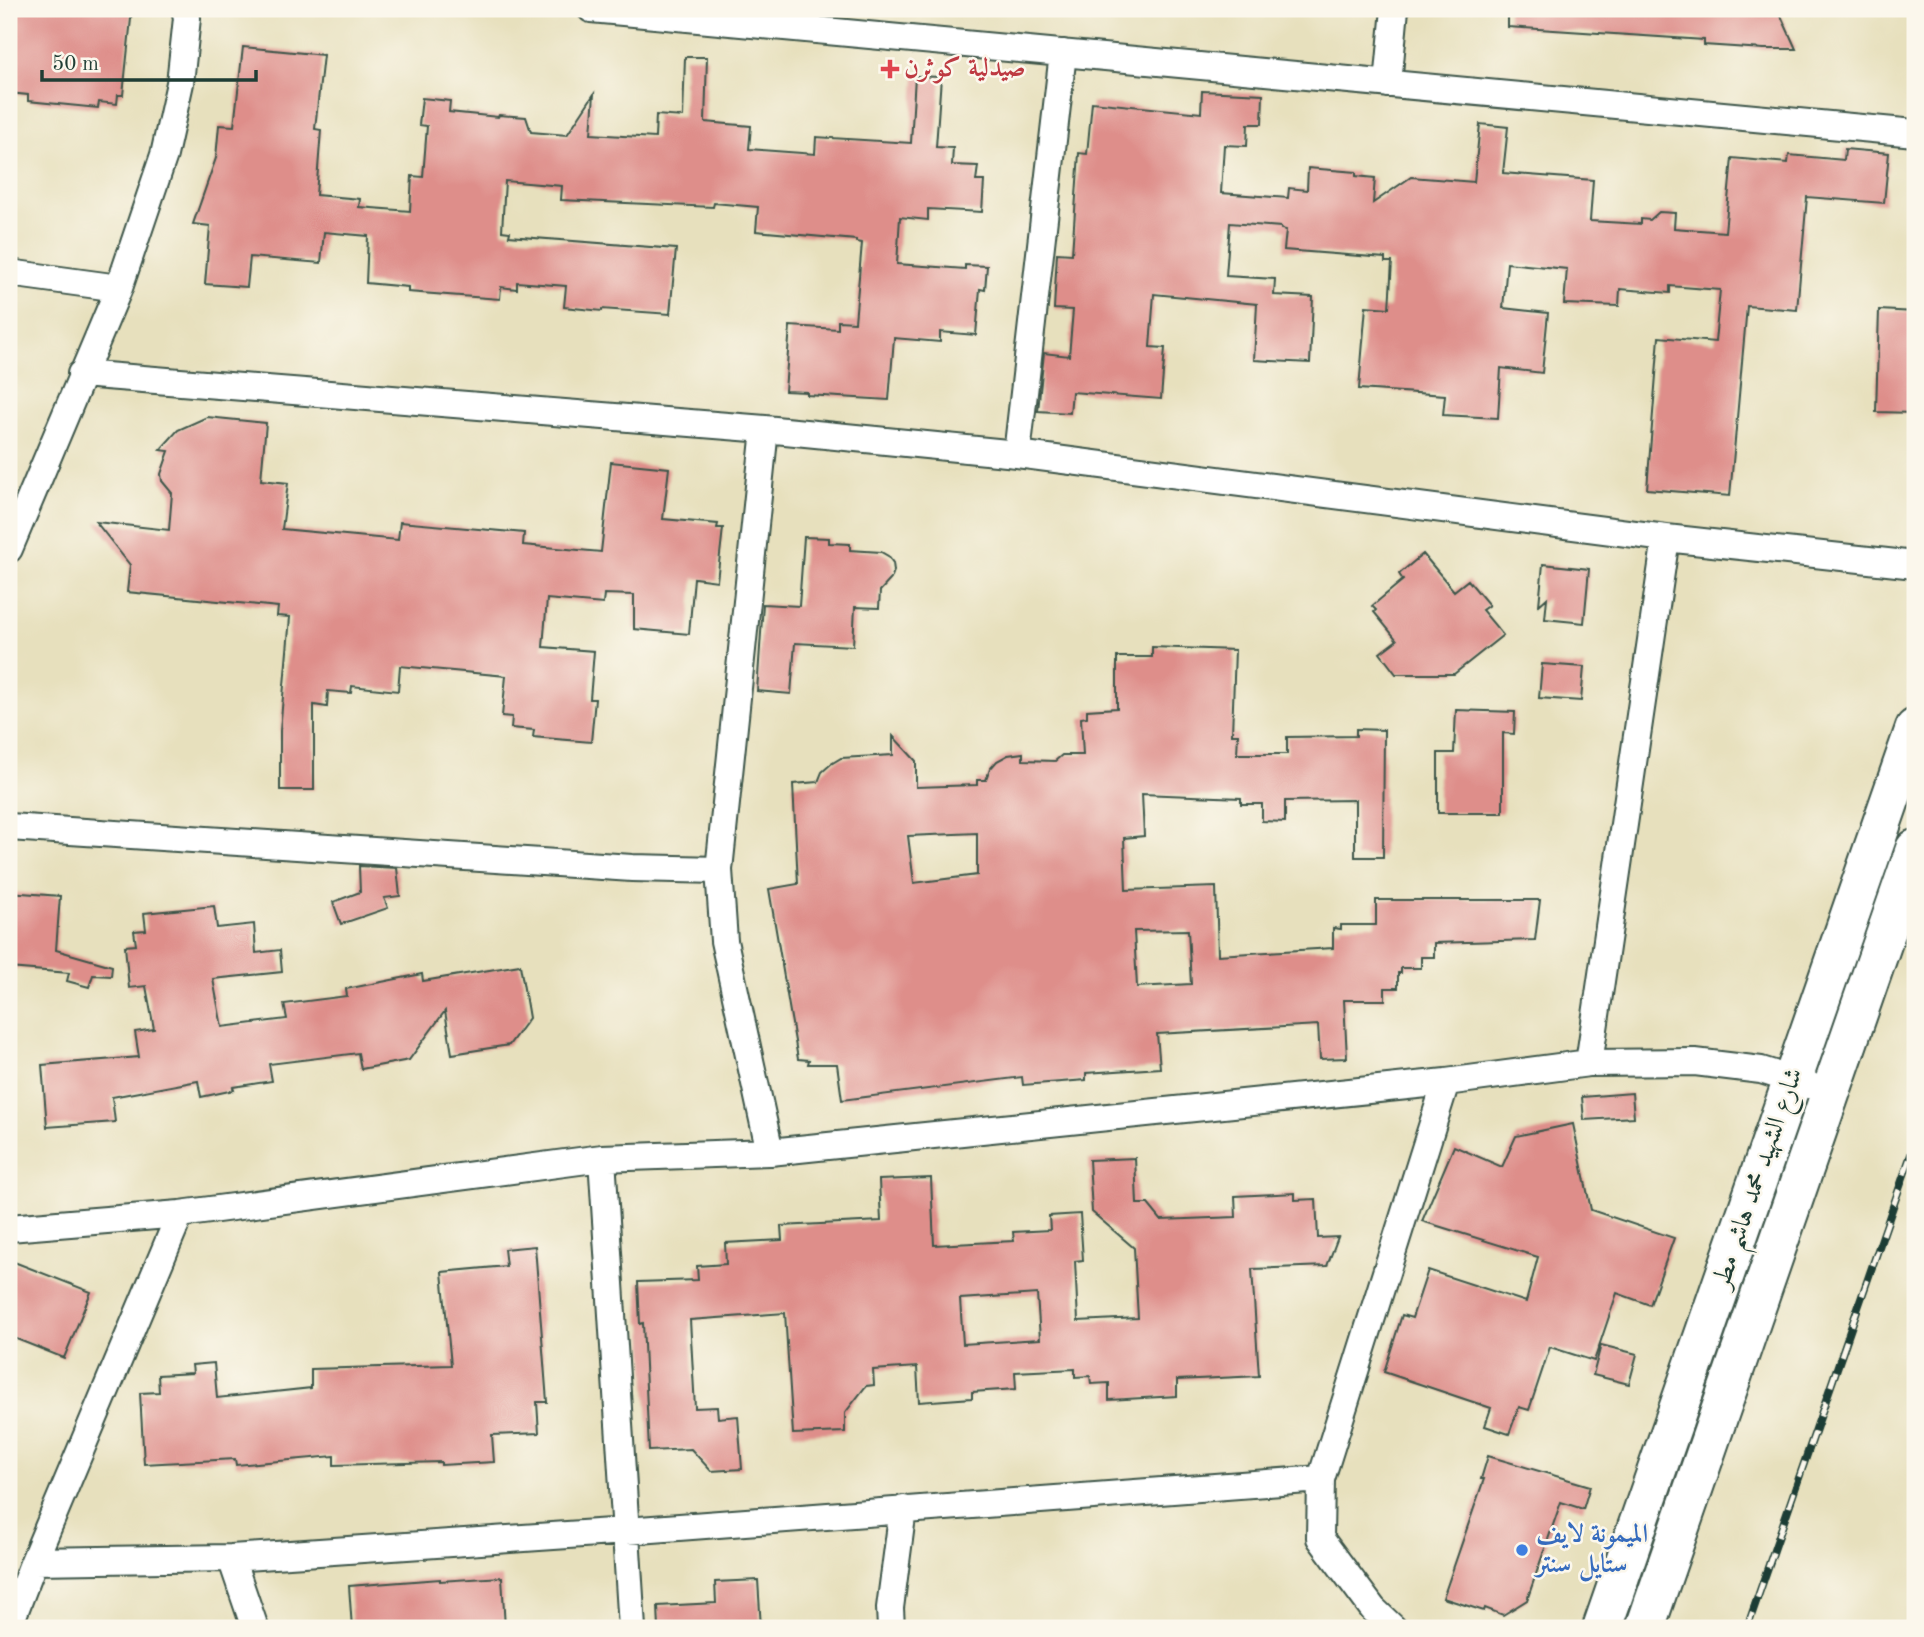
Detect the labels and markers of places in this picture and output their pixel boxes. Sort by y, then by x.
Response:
place label: صيدلية كوثرن [904,55,1026,84]
marker: صيدلية كوثرن [882,61,898,77]
place label: الميمونة لايف ستايل سنتر [1533,1520,1648,1582]
marker: الميمونة لايف ستايل سنتر [1514,1542,1530,1558]

